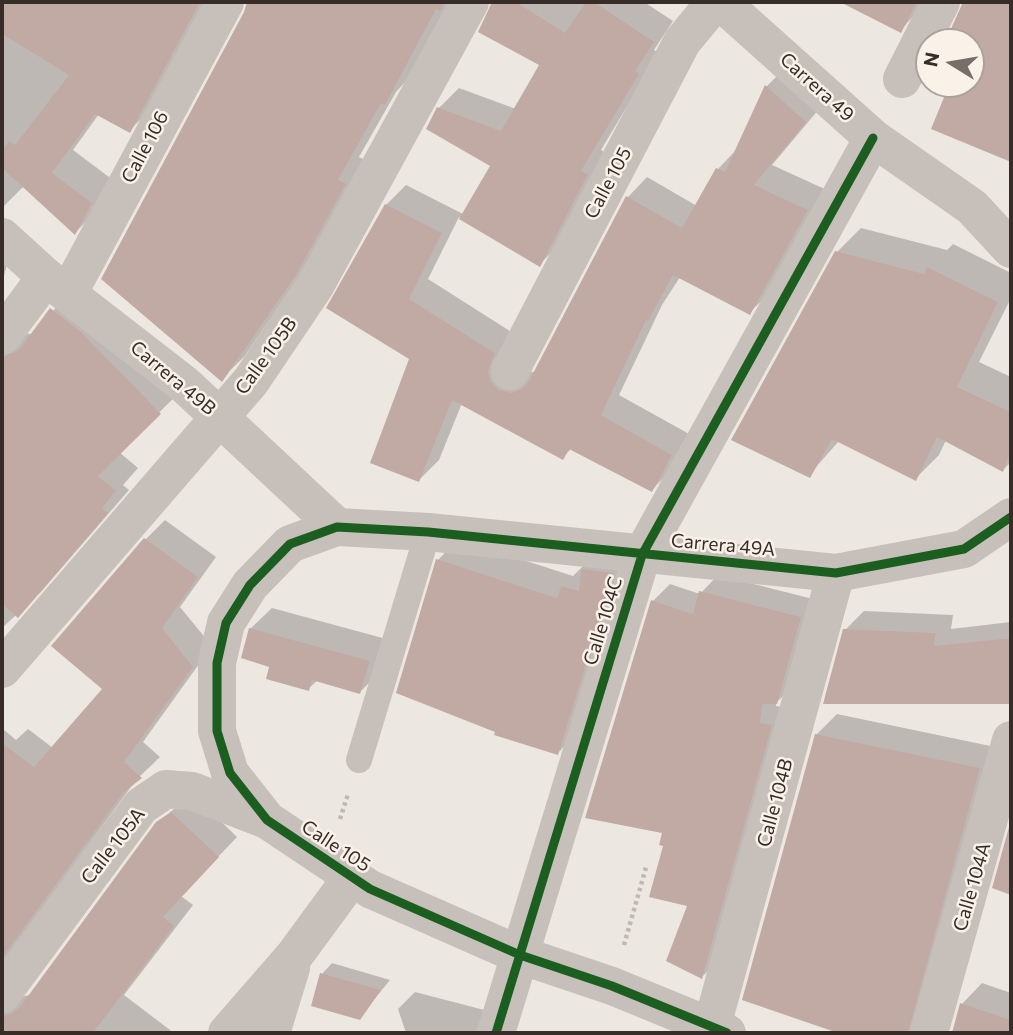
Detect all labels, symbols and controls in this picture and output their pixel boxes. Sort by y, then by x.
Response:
north arrow [915,28,985,98]
street label: Carrera 49 [775,48,859,126]
text: N [918,50,944,68]
street label: Calle 106 [117,107,173,187]
street label: Calle 105 [580,143,636,223]
street label: Calle 105B [230,313,302,399]
street label: Carrera 49B [126,336,220,420]
street label: Carrera 49A [670,529,776,561]
street label: Calle 104C [579,574,627,668]
street label: Calle 104B [752,756,798,850]
street label: Calle 105A [76,803,150,889]
street label: Calle 105 [297,815,375,877]
street label: Calle 104A [948,840,996,934]

